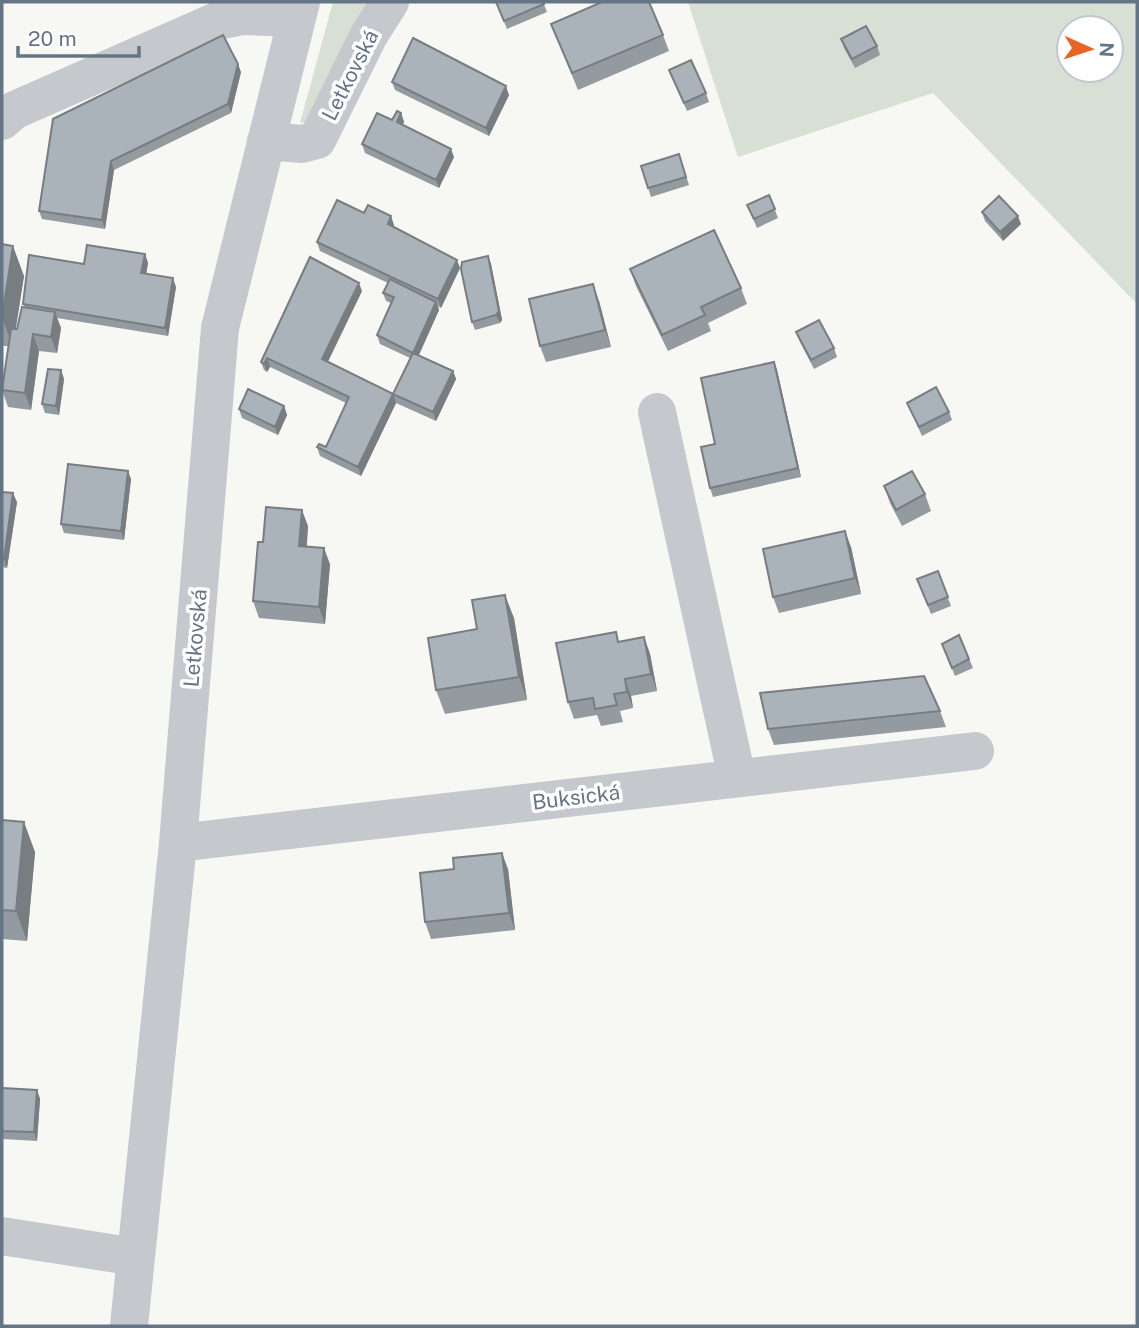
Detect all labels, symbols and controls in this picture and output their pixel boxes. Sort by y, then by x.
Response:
scale bar [18,14,138,58]
north arrow [1055,14,1125,84]
street label: Letkovská [317,25,383,125]
text: 20 m [28,26,77,51]
text: N [1096,42,1118,58]
street label: Letkovská [178,588,212,688]
street label: Buksická [531,779,621,815]

